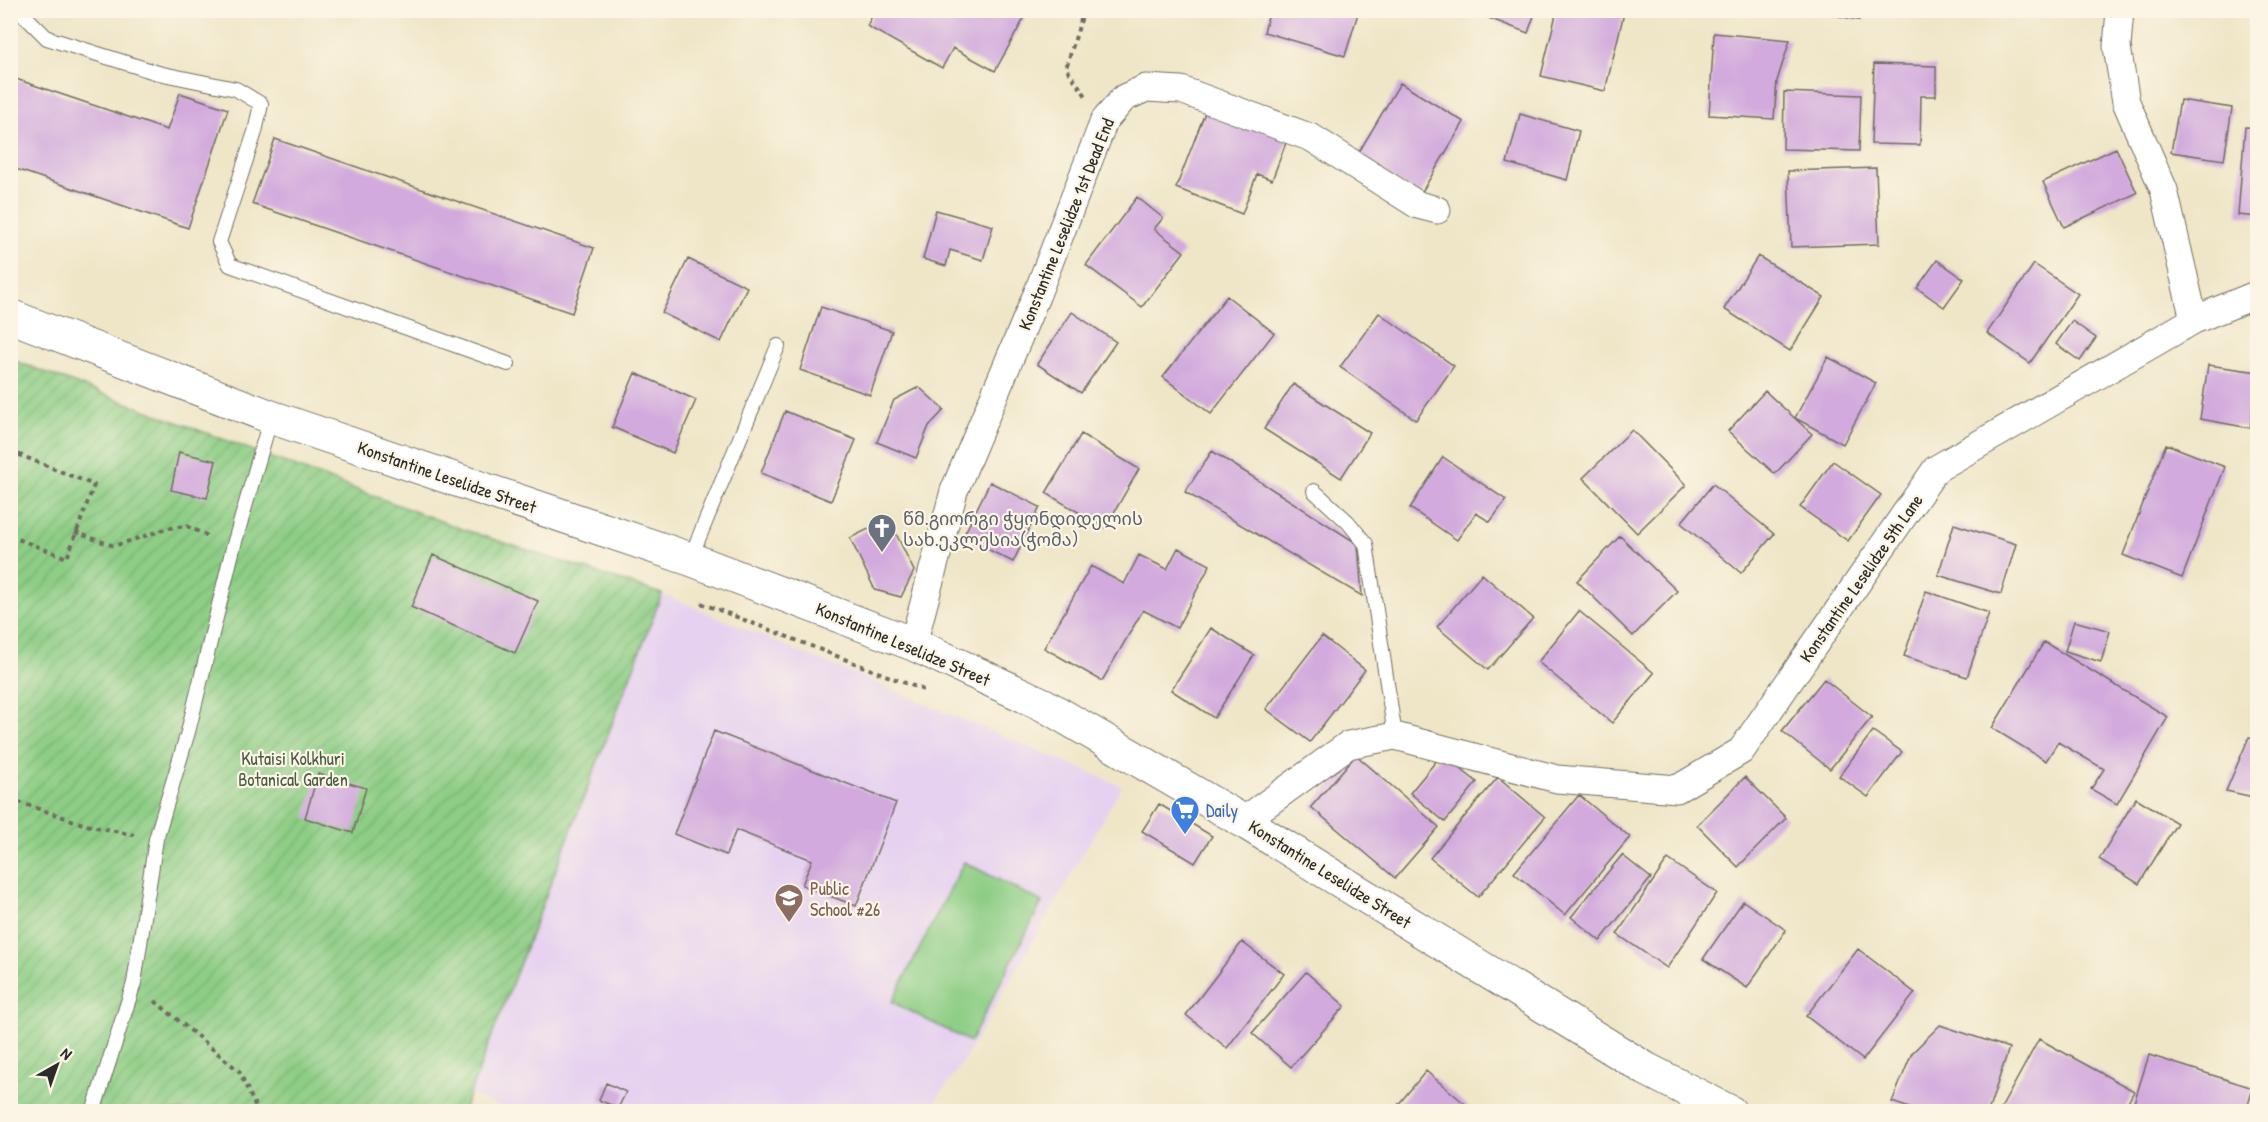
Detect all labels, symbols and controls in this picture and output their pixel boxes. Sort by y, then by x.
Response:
street label: Konstantine Leselidze 1st Dead End [1012,114,1120,334]
street label: Konstantine Leselidze Street [354,435,540,520]
street label: Konstantine Leselidze 5th Lane [1793,489,1929,667]
place label: წმ.გიორგი ჭყონდიდელის სახ.ეკლესია(ჭომა) [903,506,1143,552]
church icon: წმ.გიორგი ჭყონდიდელის სახ.ეკლესია(ჭომა) [866,512,898,554]
street label: Konstantine Leselidze Street [812,596,995,692]
park label: Kutaisi Kolkhuri Botanical Garden [238,746,348,792]
supermarket icon: Daily [1169,794,1201,836]
place label: Daily [1206,798,1238,823]
street label: Konstantine Leselidze Street [1244,814,1417,935]
place label: Public School #26 [810,876,880,922]
school or university icon: Public School #26 [773,882,805,924]
north arrow [27,1035,87,1095]
text: N [56,1042,77,1065]

